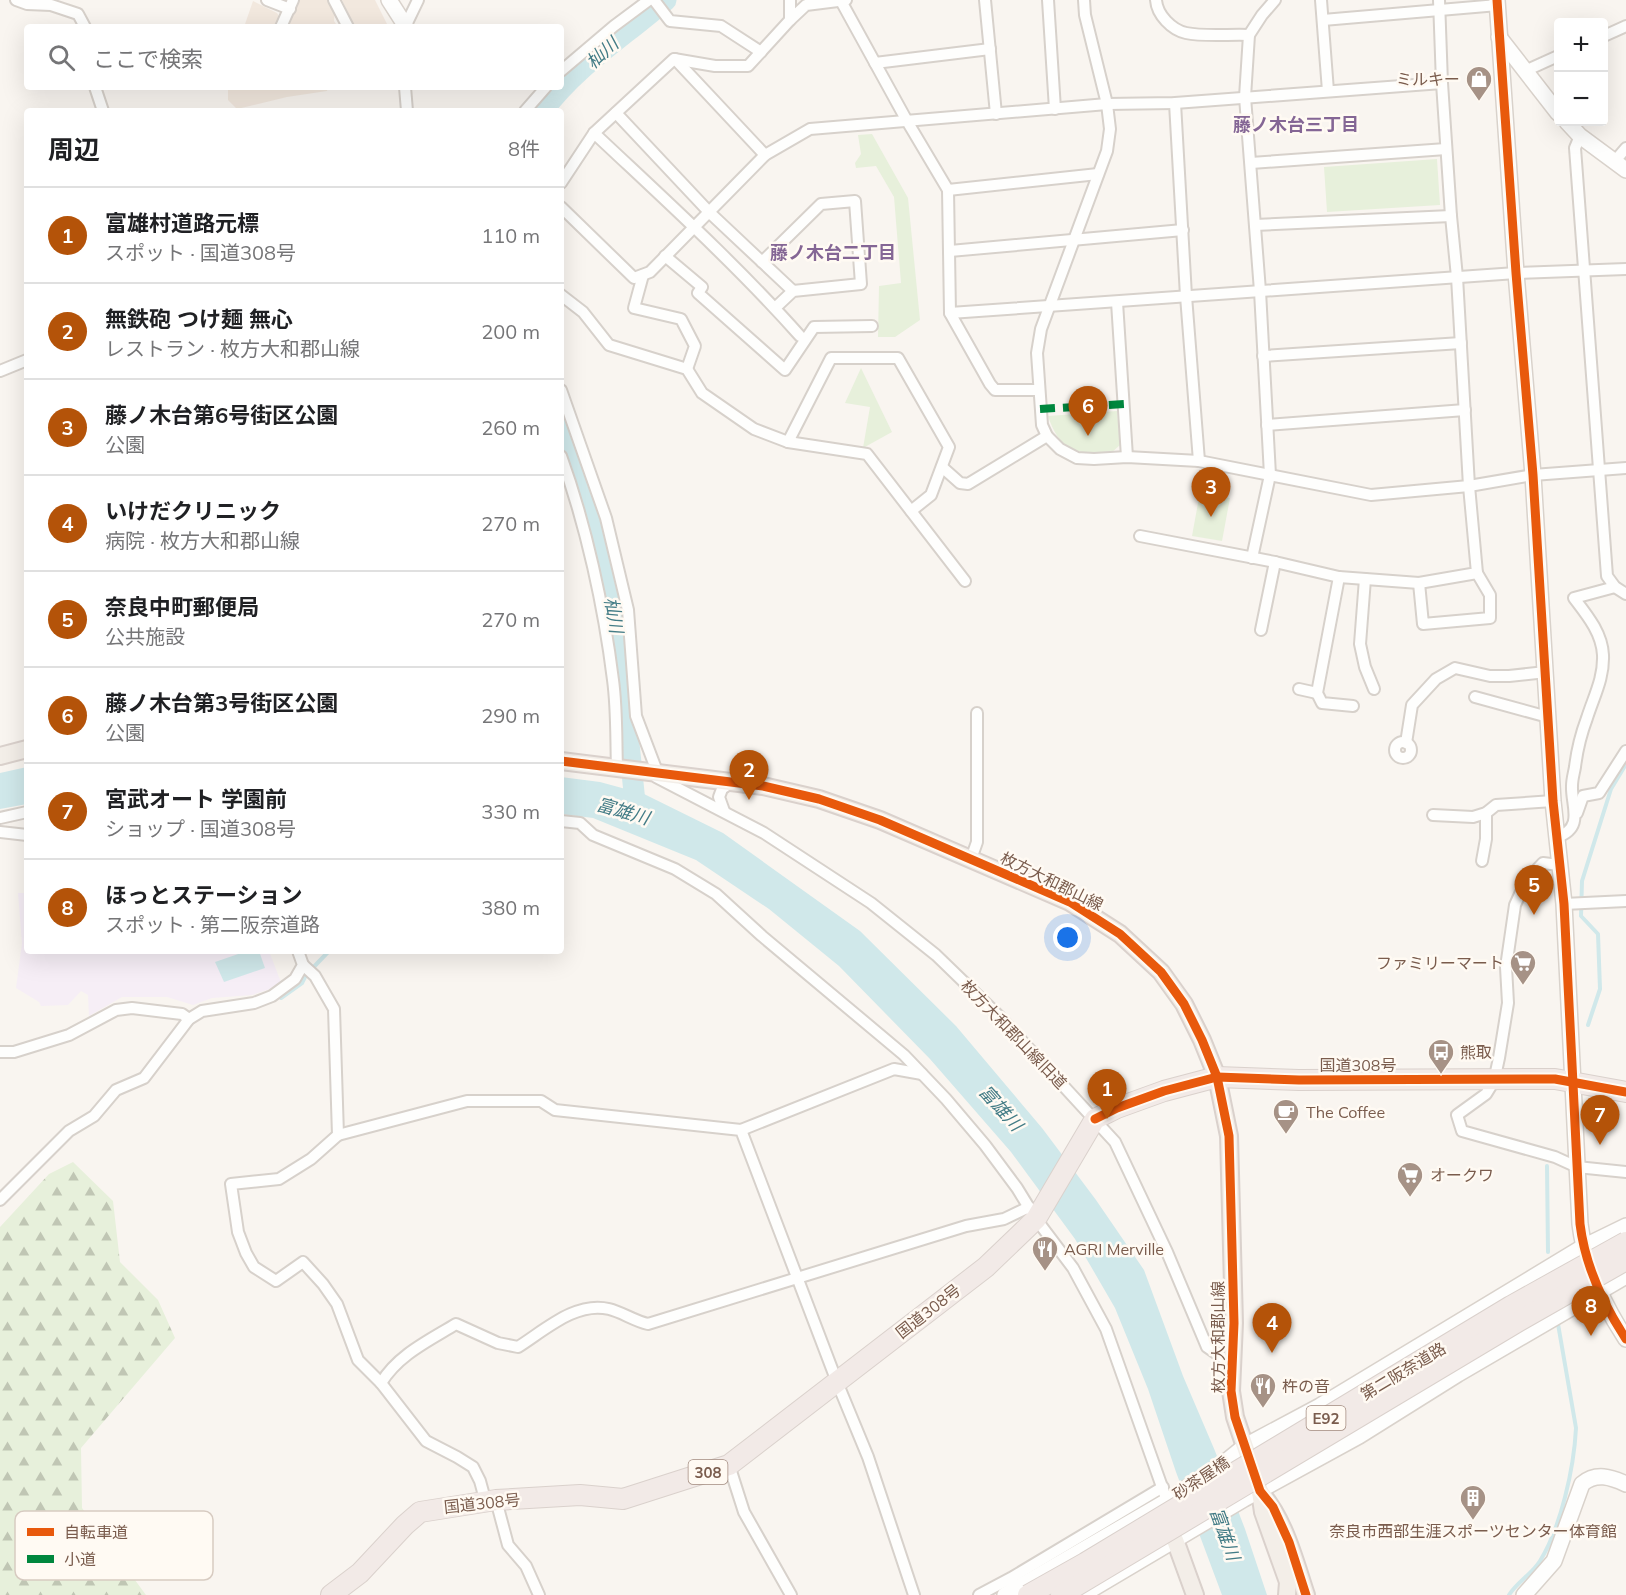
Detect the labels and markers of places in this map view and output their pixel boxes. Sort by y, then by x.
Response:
shop icon: ミルキー [1464,64,1494,102]
place label: ミルキー [1396,69,1460,89]
pin: 6 [1068,386,1108,436]
pin: 3 [1192,468,1230,517]
pin: 2 [730,750,768,800]
pin: 5 [1514,866,1553,915]
supermarket icon: ファミリーマート [1508,948,1538,986]
place label: ファミリーマート [1376,953,1504,973]
bus stop icon: 熊取 [1426,1037,1456,1075]
place label: 熊取 [1460,1042,1492,1062]
pin: 1 [1088,1070,1126,1119]
pin: 7 [1580,1096,1620,1145]
cafe icon: The Coffee [1271,1097,1301,1135]
place label: The Coffee [1306,1102,1385,1122]
supermarket icon: オークワ [1395,1160,1425,1198]
place label: オークワ [1430,1165,1494,1185]
restaurant icon: AGRI Merville [1030,1234,1060,1272]
place label: AGRI Merville [1064,1239,1164,1259]
pin: 8 [1572,1286,1610,1336]
pin: 4 [1252,1304,1292,1353]
restaurant icon: 杵の音 [1248,1371,1278,1409]
place label: 杵の音 [1282,1376,1330,1396]
building icon: 奈良市西部生涯スポーツセンター体育館 [1458,1483,1488,1521]
place label: 奈良市西部生涯スポーツセンター体育館 [1329,1521,1617,1541]

